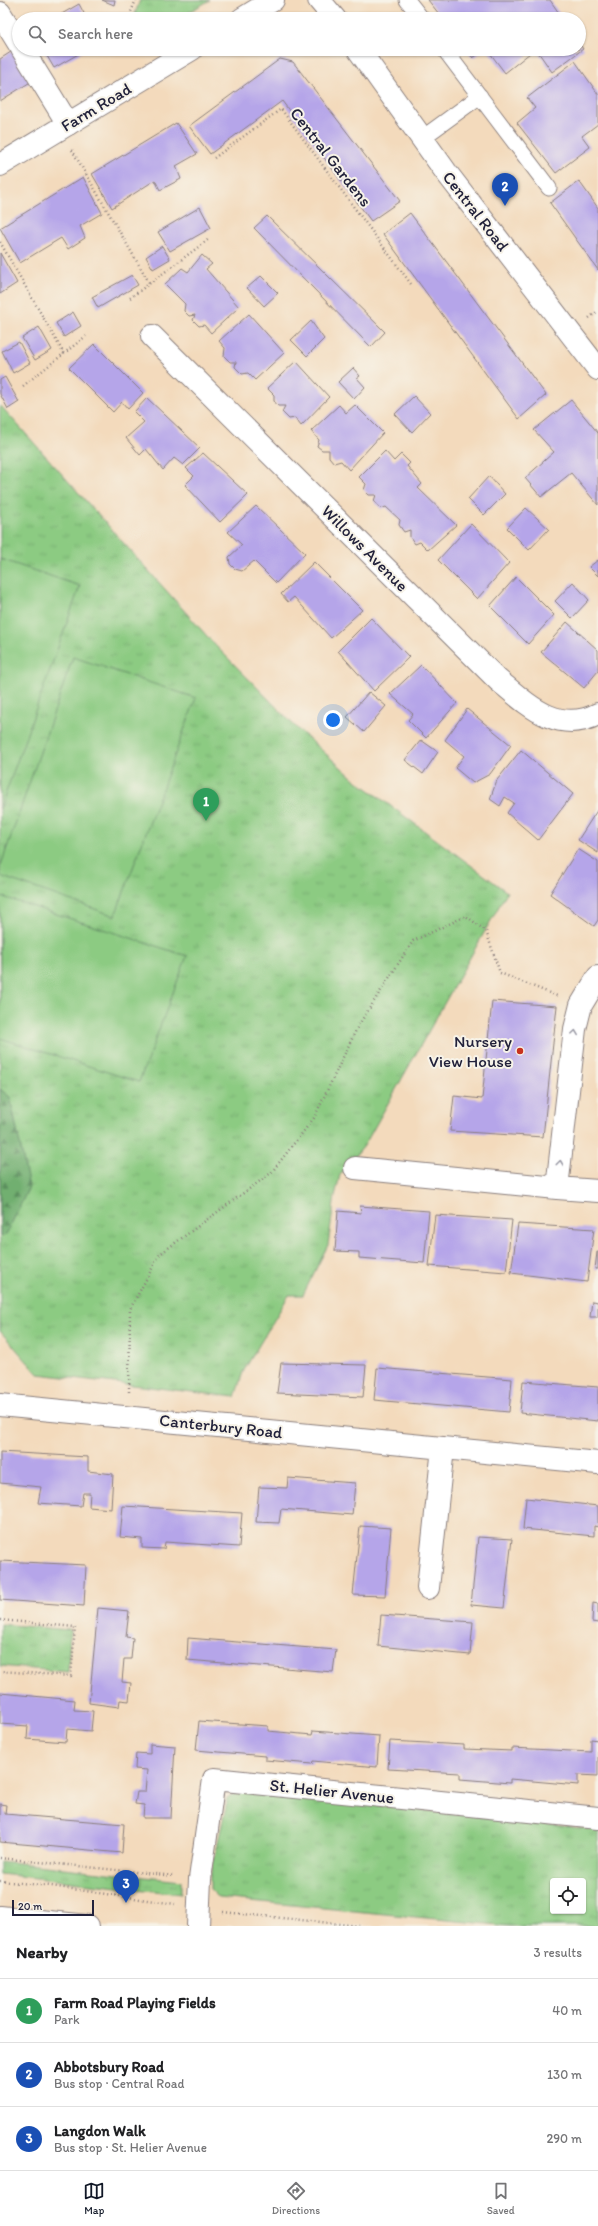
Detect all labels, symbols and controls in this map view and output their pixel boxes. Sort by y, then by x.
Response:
search box [12,12,586,56]
icon: search [26,23,48,45]
text: Search here [58,25,133,43]
street label: Farm Road [57,78,135,136]
street label: Central Gardens [286,103,376,211]
street label: Central Road [439,167,513,255]
pin: 2 [492,173,518,206]
street label: Willows Avenue [318,501,412,595]
your location [323,710,343,730]
pin: 1 [193,788,219,821]
one-way arrow [570,1030,579,1037]
place label: Nursery View House [429,1031,512,1071]
marker: Nursery View House [515,1046,525,1056]
one-way arrow [555,1159,564,1166]
street label: Canterbury Road [158,1410,284,1442]
street label: St. Helier Avenue [269,1775,395,1807]
pin: 3 [113,1870,139,1903]
map controls [550,1878,586,1914]
button: locate [550,1878,586,1914]
scale bar [12,1898,94,1917]
text: 20 m [18,1900,42,1913]
text: Nearby [16,1942,68,1962]
text: 3 results [533,1945,582,1960]
text: Farm Road Playing Fields [54,1994,216,2012]
text: 1 [26,2003,32,2018]
text: 40 m [552,2003,582,2018]
text: Park [54,2012,80,2027]
text: Abbotsbury Road [54,2058,164,2076]
text: 2 [26,2067,32,2082]
text: 130 m [547,2067,582,2082]
text: Bus stop · Central Road [54,2076,185,2091]
text: Langdon Walk [54,2122,146,2140]
text: 3 [25,2131,33,2146]
text: 290 m [546,2131,582,2146]
text: Bus stop · St. Helier Avenue [54,2140,207,2155]
tab: Map [83,2180,105,2217]
tab: Directions [272,2180,320,2217]
tab: Saved [487,2180,515,2217]

